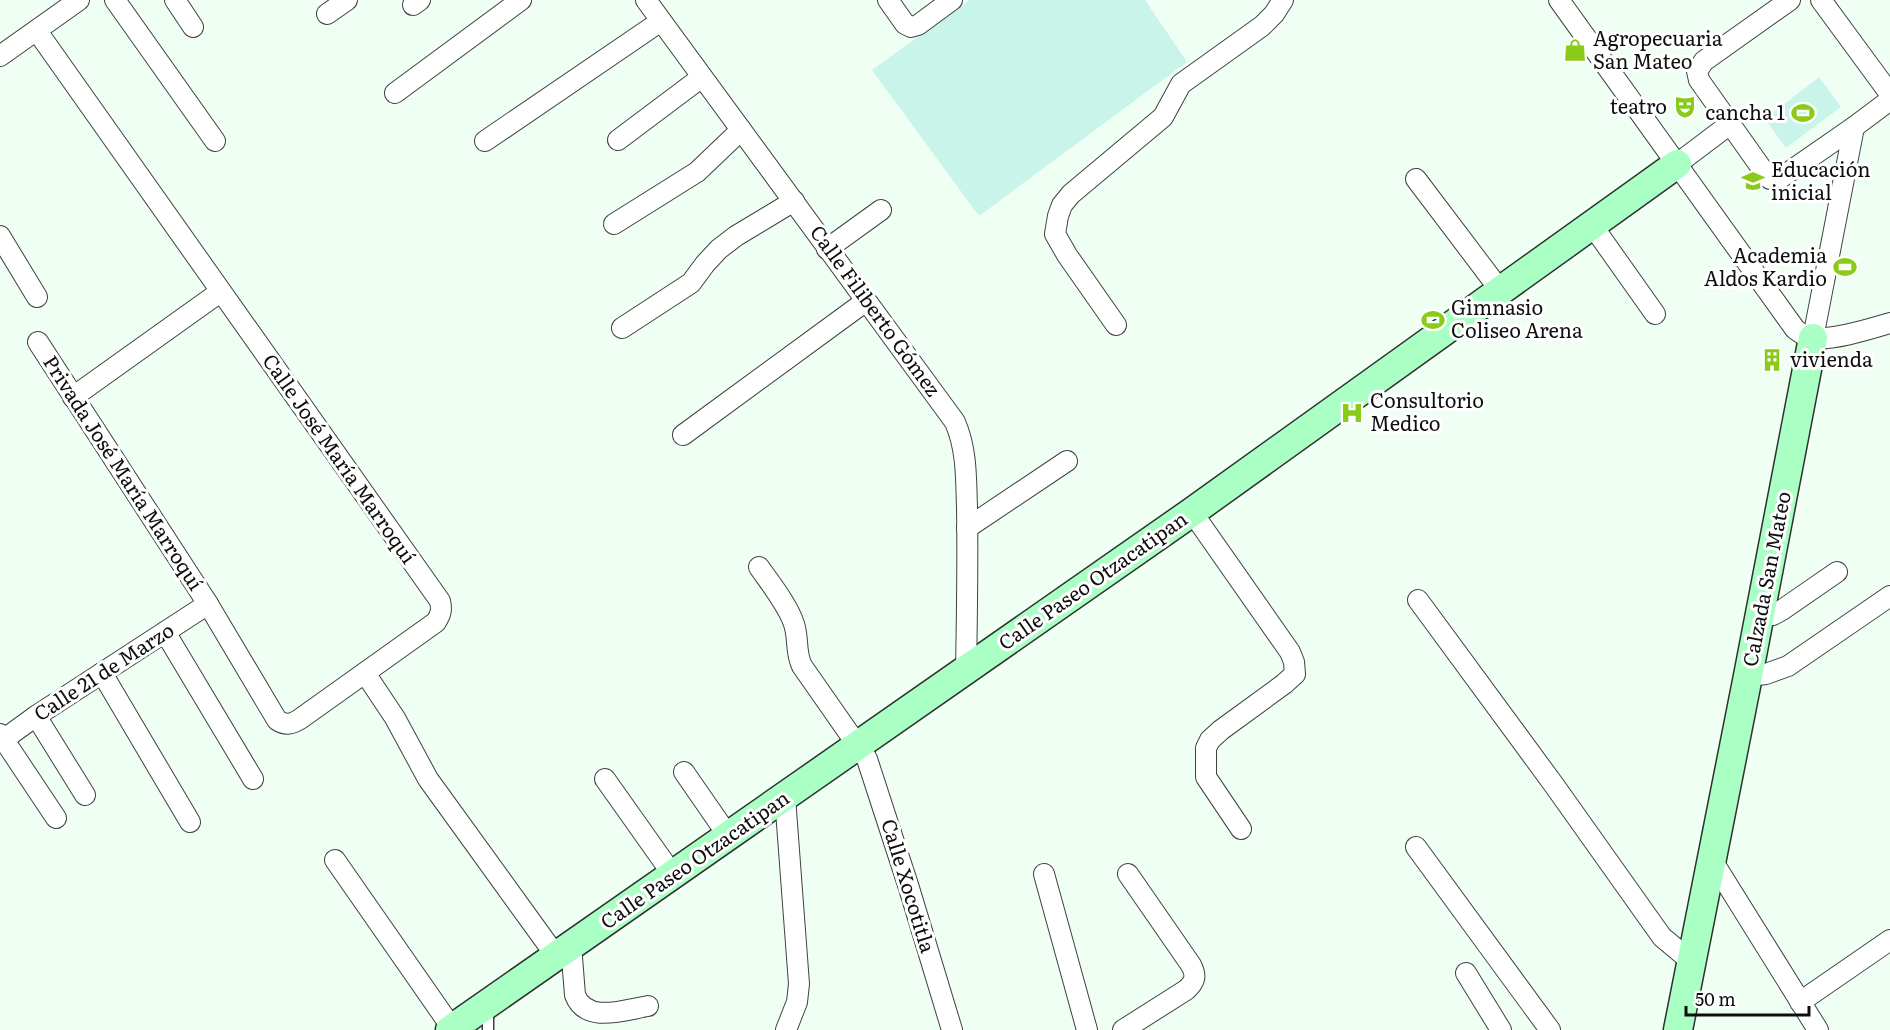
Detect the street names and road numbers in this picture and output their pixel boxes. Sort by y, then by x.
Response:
street label: Calle Filiberto Gómez [804,218,949,402]
street label: Calle José María Marroquí [257,347,425,569]
street label: Privada José María Marroquí [37,348,212,596]
street label: Calzada San Mateo [1733,488,1797,669]
street label: Calle Paseo Otzacatipan [991,503,1192,656]
street label: Calle 21 de Marzo [27,614,179,727]
street label: Calle Paseo Otzacatipan [593,782,794,935]
street label: Calle Xocotitla [875,815,945,956]

